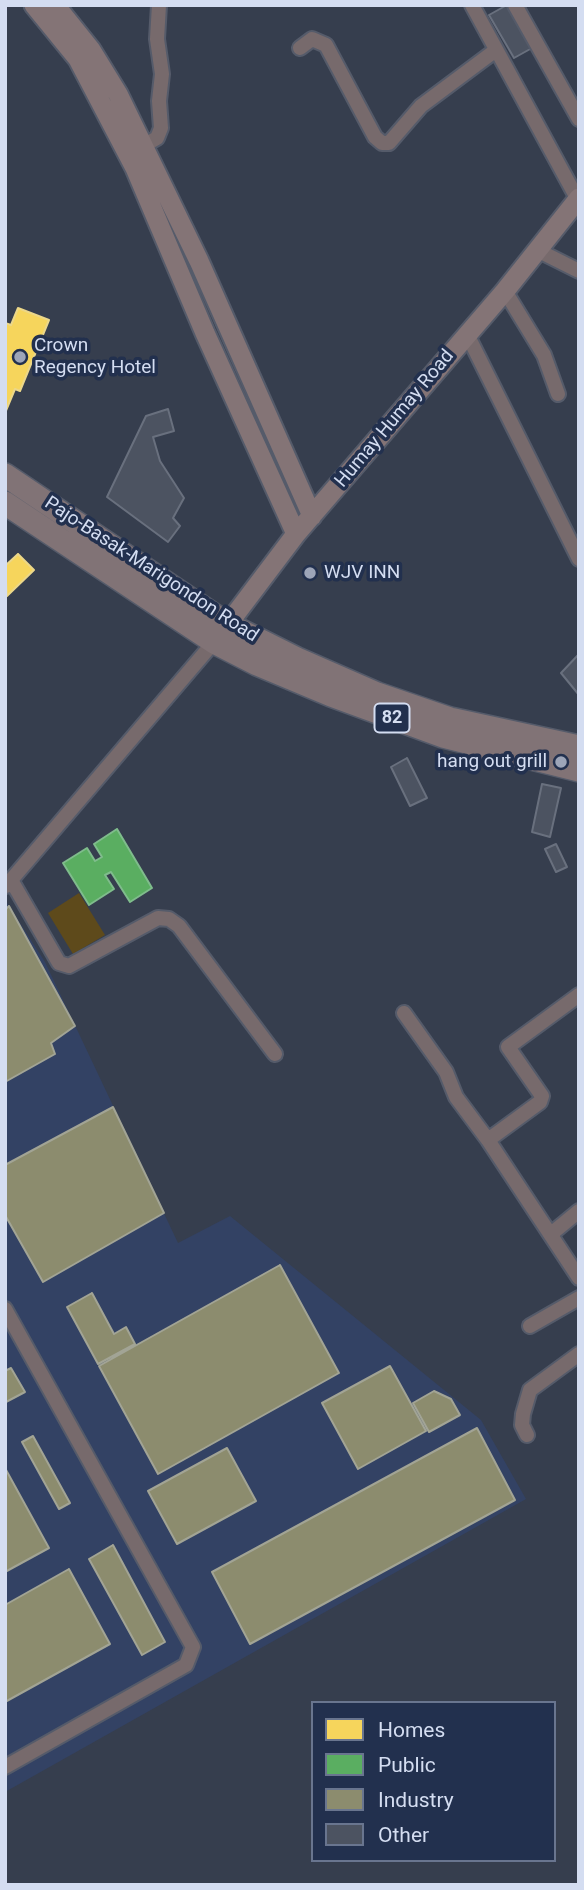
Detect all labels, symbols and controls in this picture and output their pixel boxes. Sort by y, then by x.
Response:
place label: Crown Regency Hotel [34,335,156,379]
street label: Humay Humay Road [331,345,459,493]
marker: Crown Regency Hotel [12,349,28,365]
street label: Pajo-Basak-Marigondon Road [40,492,262,648]
place label: WJV INN [324,562,400,584]
marker: WJV INN [302,565,318,581]
road number: 82 [374,704,410,732]
place label: hang out grill [437,751,547,773]
marker: hang out grill [553,754,569,770]
legend [311,1701,556,1862]
text: Homes [378,1718,445,1742]
text: Public [378,1753,436,1777]
text: Industry [378,1788,454,1812]
text: Other [378,1823,429,1847]

